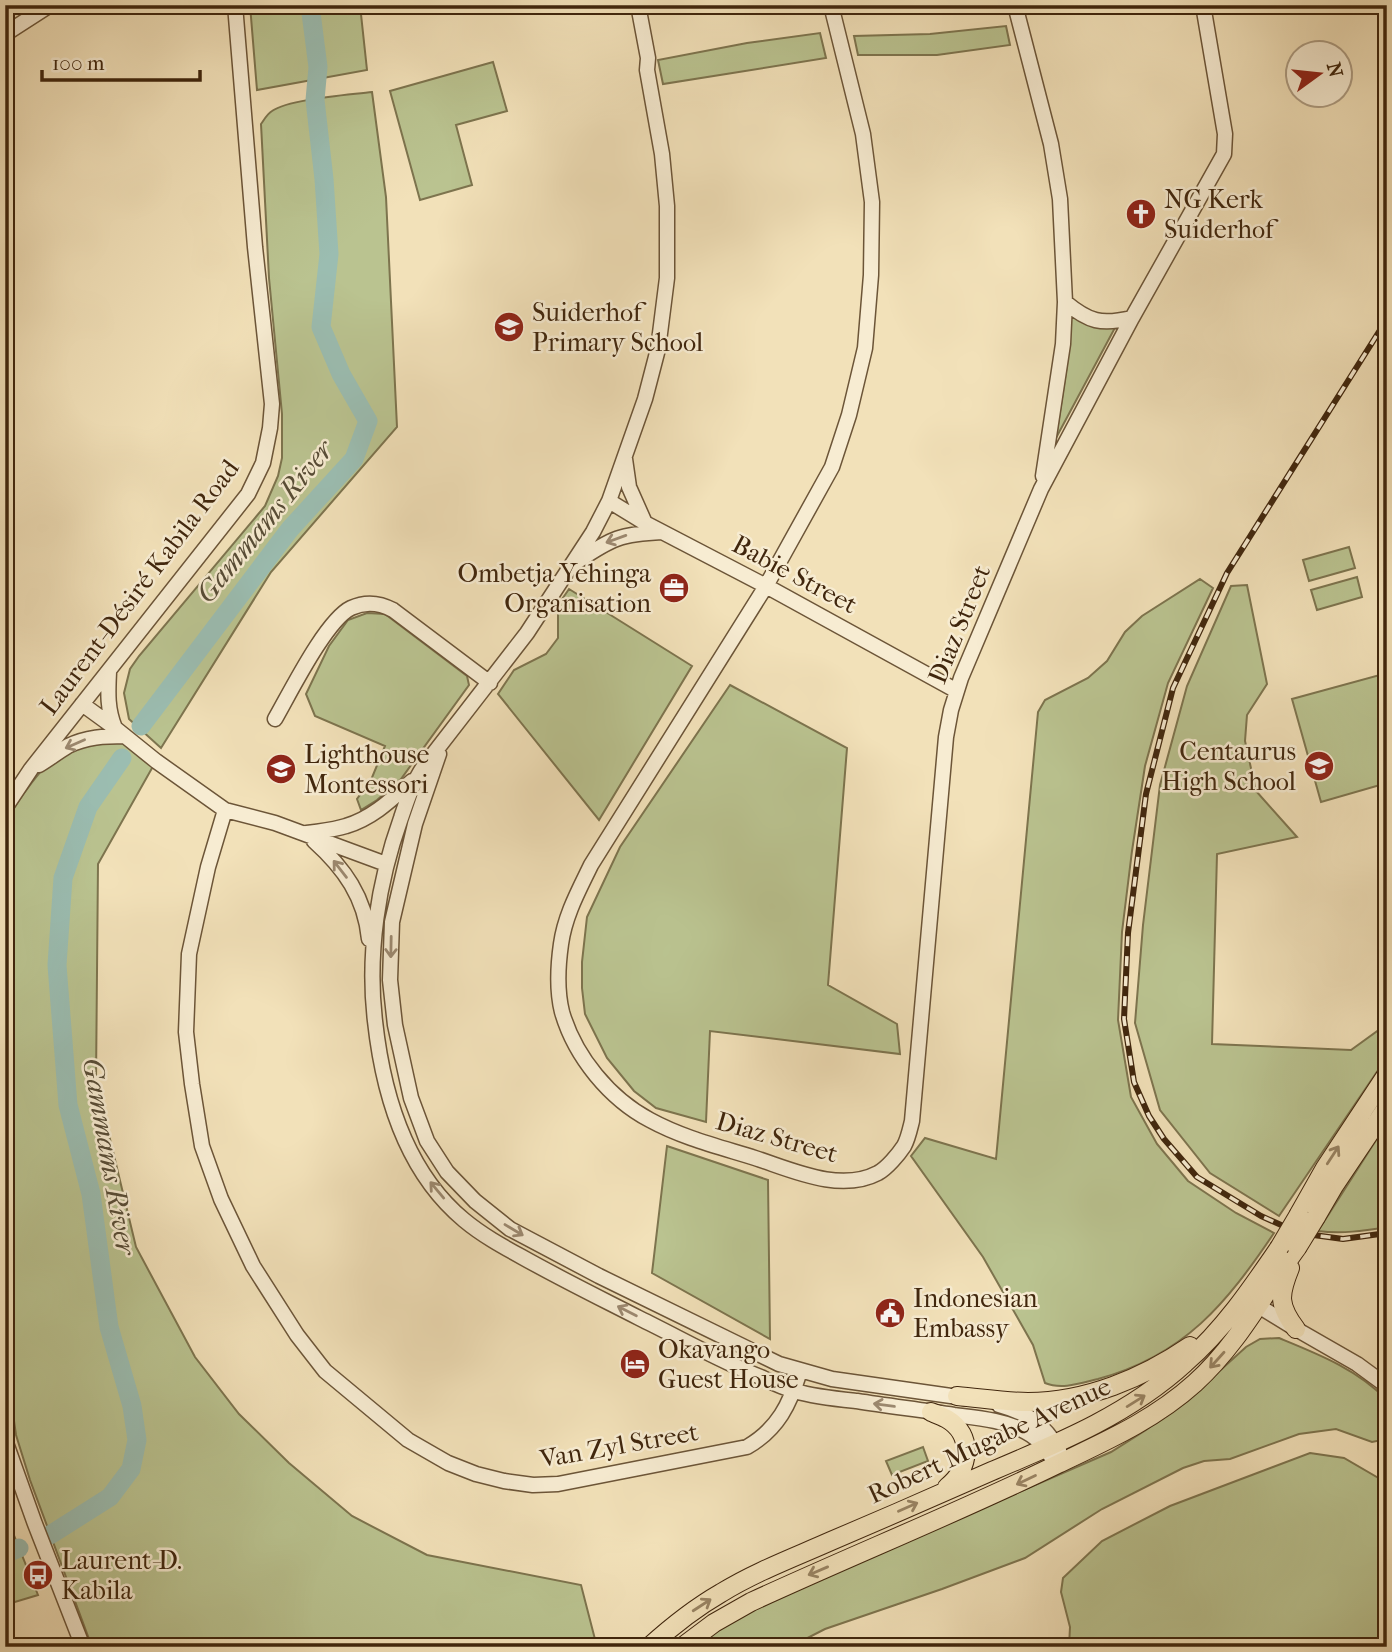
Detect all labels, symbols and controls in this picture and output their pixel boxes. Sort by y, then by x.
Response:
scale bar [42,38,200,82]
north arrow [1284,38,1354,108]
text: 100 m [52,51,105,75]
text: N [1322,60,1347,80]
place label: NG Kerk Suiderhof [1164,184,1279,245]
church icon: NG Kerk Suiderhof [1124,197,1158,231]
place label: Suiderhof Primary School [532,297,703,358]
school or university icon: Suiderhof Primary School [492,310,526,344]
water label: Gammams River [189,432,341,609]
street label: Laurent-Désiré Kabila Road [33,453,246,721]
street label: Babie Street [727,529,863,621]
one-way arrow [605,534,627,546]
place label: Ombetja Yehinga Organisation [457,558,652,619]
street label: Diaz Street [922,560,998,688]
office icon: Ombetja Yehinga Organisation [657,571,691,605]
place label: Centaurus High School [1161,736,1296,797]
one-way arrow [65,738,86,751]
place label: Lighthouse Montessori [304,739,429,800]
school or university icon: Centaurus High School [1302,749,1336,783]
school or university icon: Lighthouse Montessori [264,752,298,786]
one-way arrow [333,860,348,878]
one-way arrow [384,935,398,958]
water label: Gammams River [76,1055,143,1259]
street label: Diaz Street [712,1105,842,1170]
one-way arrow [1326,1145,1340,1165]
one-way arrow [429,1182,444,1200]
one-way arrow [504,1223,524,1237]
place label: Indonesian Embassy [913,1283,1038,1344]
public building icon: Indonesian Embassy [873,1296,907,1330]
one-way arrow [617,1304,638,1318]
place label: Okavango Guest House [658,1334,799,1395]
hotel icon: Okavango Guest House [618,1347,652,1381]
one-way arrow [1209,1351,1226,1368]
street label: Robert Mugabe Avenue [863,1371,1116,1510]
one-way arrow [1125,1393,1145,1407]
one-way arrow [873,1398,896,1411]
street label: Van Zyl Street [537,1416,701,1475]
one-way arrow [1016,1474,1037,1487]
one-way arrow [896,1500,918,1513]
place label: Laurent-D. Kabila [61,1545,182,1606]
bus stop icon: Laurent-D. Kabila [21,1558,55,1592]
one-way arrow [808,1566,829,1579]
one-way arrow [692,1597,712,1611]

